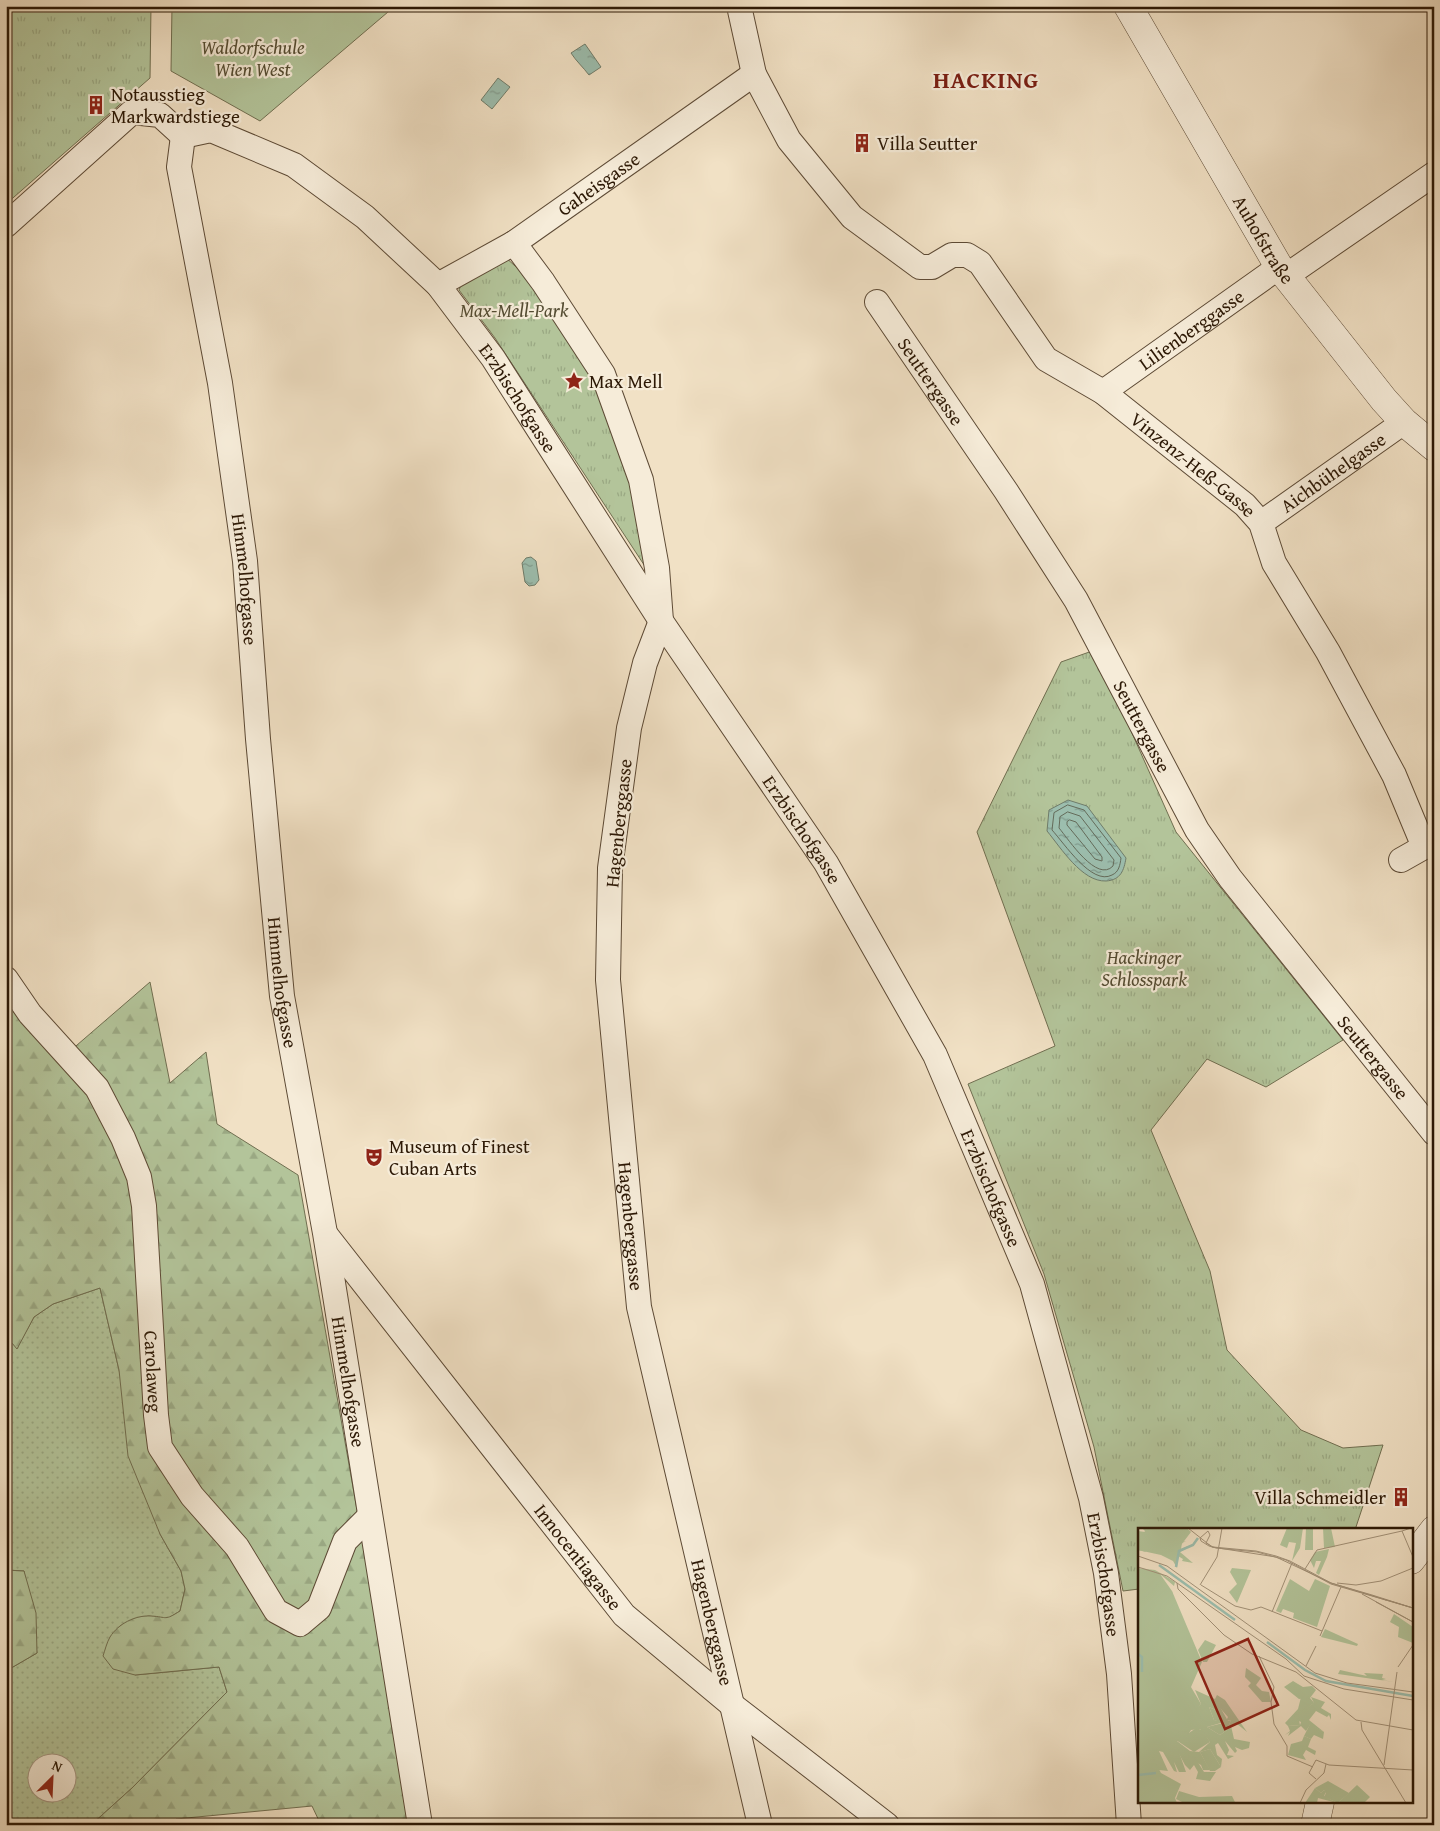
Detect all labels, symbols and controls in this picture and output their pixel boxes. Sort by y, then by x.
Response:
park label: Waldorfschule Wien West [201,33,305,83]
district label: HACKING [933,62,1039,97]
place label: Notausstieg Markwardstiege [111,80,240,130]
building icon: Notausstieg Markwardstiege [85,94,107,116]
place label: Villa Seutter [877,129,977,157]
building icon: Villa Seutter [851,132,873,154]
street label: Gaheisgasse [551,145,645,222]
street label: Auhofstraße [1226,190,1301,290]
street label: Lilienberggasse [1133,282,1250,377]
park label: Max-Mell-Park [460,296,569,324]
street label: Seuttergasse [891,332,971,431]
street label: Erzbischofgasse [472,337,564,458]
place label: Max Mell [589,367,663,395]
place icon: Max Mell [563,370,585,392]
street label: Vinzenz-Heß-Gasse [1124,405,1263,523]
street label: Aichbühelgasse [1274,425,1391,519]
street label: Himmelhofgasse [224,512,265,646]
street label: Seuttergasse [1106,675,1178,778]
street label: Hagenberggasse [597,757,639,889]
street label: Erzbischofgasse [756,769,849,889]
street label: Himmelhofgasse [261,915,305,1050]
park label: Hackinger Schlosspark [1101,943,1187,993]
street label: Seuttergasse [1331,1009,1416,1106]
street label: Erzbischofgasse [954,1125,1029,1251]
place label: Museum of Finest Cuban Arts [389,1132,530,1182]
theatre icon: Museum of Finest Cuban Arts [363,1146,385,1168]
street label: Hagenberggasse [611,1160,651,1292]
street label: Himmelhofgasse [325,1314,373,1449]
street label: Carolaweg [137,1330,170,1414]
place label: Villa Schmeidler [1254,1483,1386,1511]
building icon: Villa Schmeidler [1390,1486,1412,1508]
street label: Innocentiagasse [528,1498,629,1616]
street label: Erzbischofgasse [1080,1510,1128,1638]
inset map [1138,1528,1412,1804]
street label: Hagenberggasse [684,1556,741,1688]
north arrow [28,1754,78,1804]
text: N [49,1755,66,1777]

